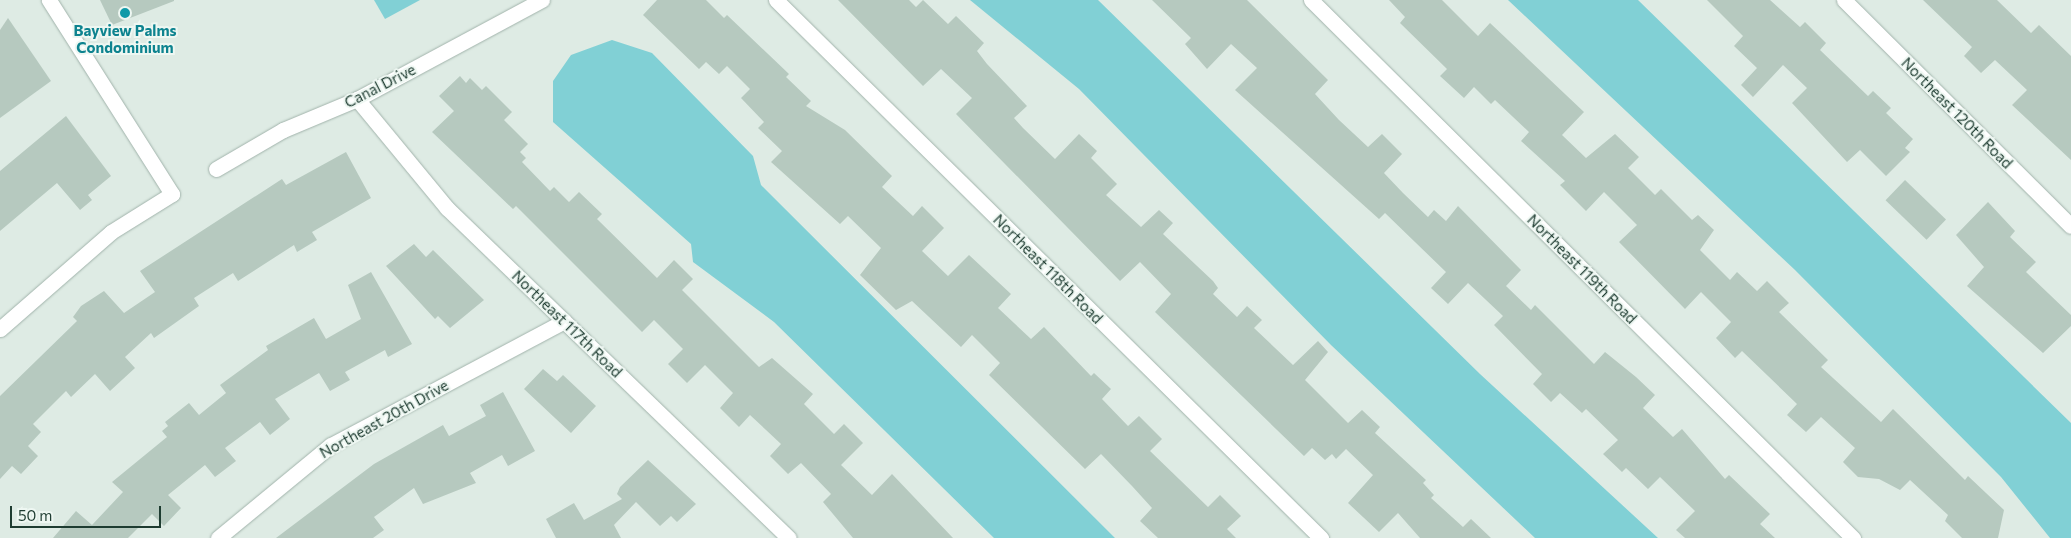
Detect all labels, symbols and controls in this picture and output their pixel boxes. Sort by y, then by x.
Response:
marker: Bayview Palms Condominium [119,7,131,19]
place label: Bayview Palms Condominium [74,21,176,56]
street label: Northeast 120th Road [1898,54,2016,172]
street label: Canal Drive [341,60,419,112]
street label: Northeast 118th Road [990,211,1106,327]
street label: Northeast 119th Road [1524,211,1640,327]
street label: Northeast 117th Road [508,267,626,381]
street label: Northeast 20th Drive [316,376,452,462]
scale bar [12,496,164,528]
text: 50 m [18,506,52,524]

